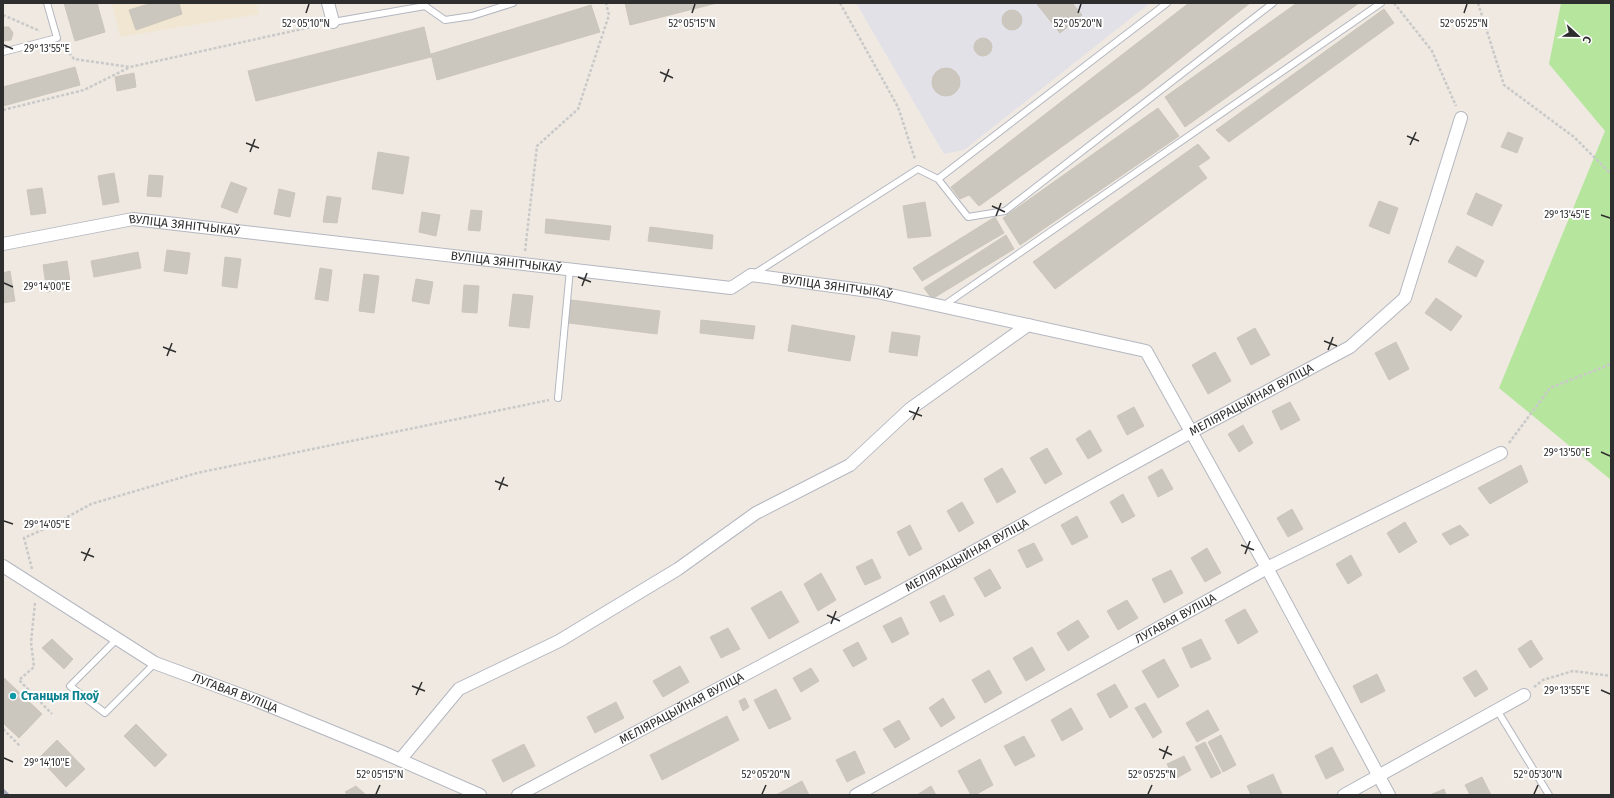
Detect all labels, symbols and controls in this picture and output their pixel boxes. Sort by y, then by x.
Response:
north arrow [1558,16,1598,56]
text: 52°05'10"N [282,18,330,30]
text: 52°05'15"N [668,18,716,30]
text: 52°05'20"N [1054,18,1102,30]
text: 52°05'25"N [1440,18,1488,30]
text: С [1579,34,1594,46]
text: 29°13'55"E [24,43,70,55]
text: 29°13'45"E [1544,209,1590,221]
street label: ВУЛІЦА ЗЯНІТЧЫКАЎ [127,212,241,238]
street label: ВУЛІЦА ЗЯНІТЧЫКАЎ [450,249,563,275]
street label: ВУЛІЦА ЗЯНІТЧЫКАЎ [781,272,894,302]
text: 29°14'00"E [24,281,70,293]
street label: МЕЛІЯРАЦЫЙНАЯ ВУЛІЦА [1187,361,1316,439]
text: 29°13'50"E [1544,447,1590,459]
street label: МЕЛІЯРАЦЫЙНАЯ ВУЛІЦА [903,515,1031,595]
text: 29°14'05"E [24,519,70,531]
street label: ЛУГАВАЯ ВУЛІЦА [1133,591,1219,647]
street label: МЕЛІЯРАЦЫЙНАЯ ВУЛІЦА [617,669,746,747]
street label: ЛУГАВАЯ ВУЛІЦА [191,670,280,716]
text: 29°13'55"E [1544,685,1590,697]
place label: Станцыя Пхоў [21,689,100,703]
marker: Станцыя Пхоў [8,691,18,701]
text: 29°14'10"E [24,757,70,769]
text: 52°05'15"N [356,769,404,781]
text: 52°05'20"N [742,769,790,781]
text: 52°05'25"N [1128,769,1176,781]
text: 52°05'30"N [1514,769,1562,781]

